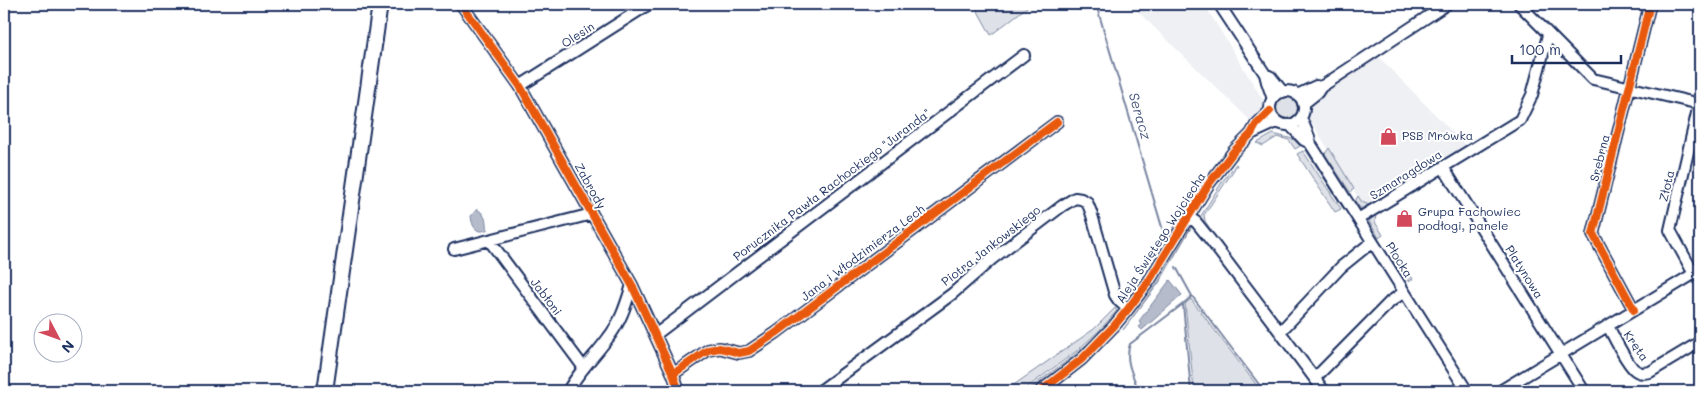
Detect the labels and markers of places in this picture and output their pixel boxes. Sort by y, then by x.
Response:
shop icon: PSB Mrówka [1378,126,1398,146]
place label: PSB Mrówka [1402,127,1473,143]
place label: Grupa Fachowiec podłogi, panele [1418,203,1521,233]
shop icon: Grupa Fachowiec podłogi, panele [1394,209,1414,229]

